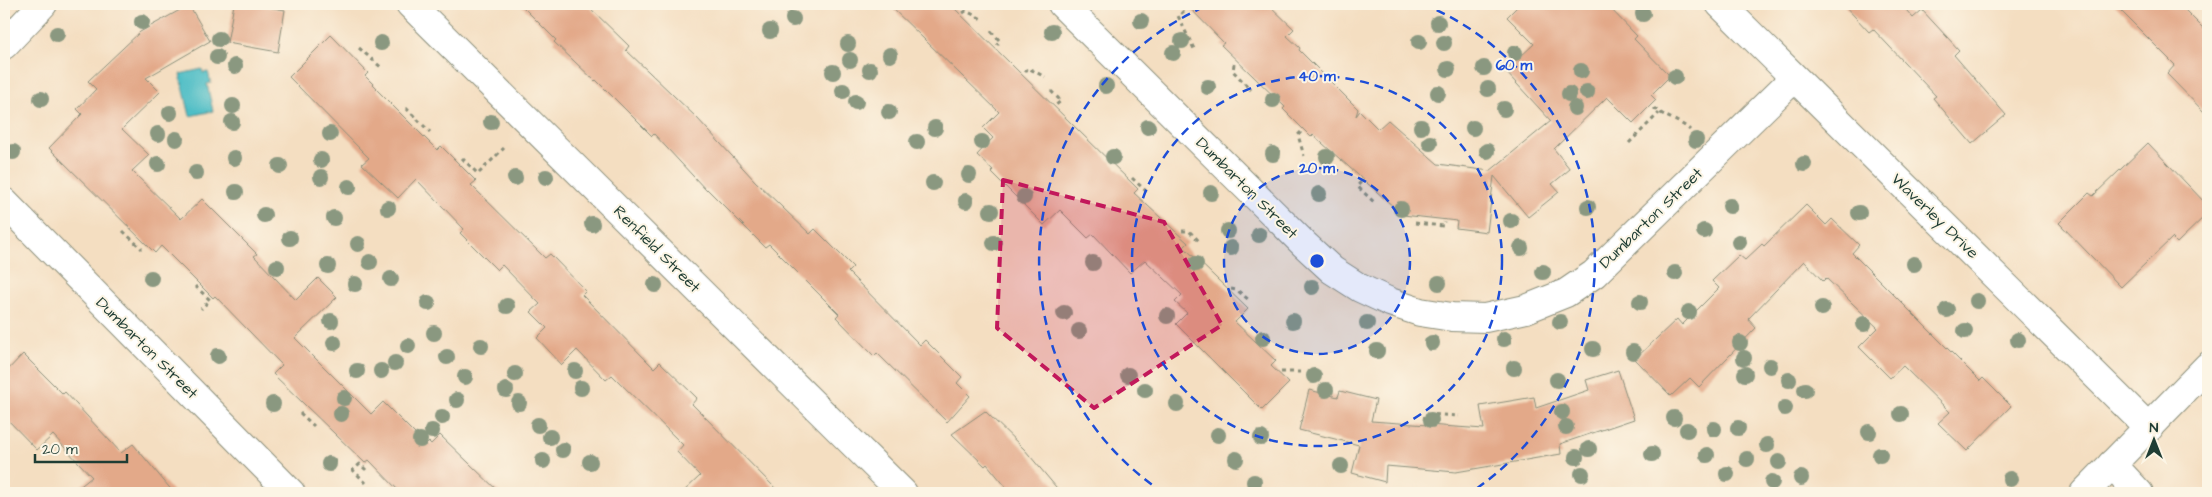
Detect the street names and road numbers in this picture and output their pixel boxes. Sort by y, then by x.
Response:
street label: Dumbarton Street [1191,132,1303,244]
street label: Dumbarton Street [1594,162,1708,273]
street label: Waverley Drive [1886,169,1984,264]
street label: Renfield Street [609,201,706,298]
street label: Dumbarton Street [91,292,203,404]

